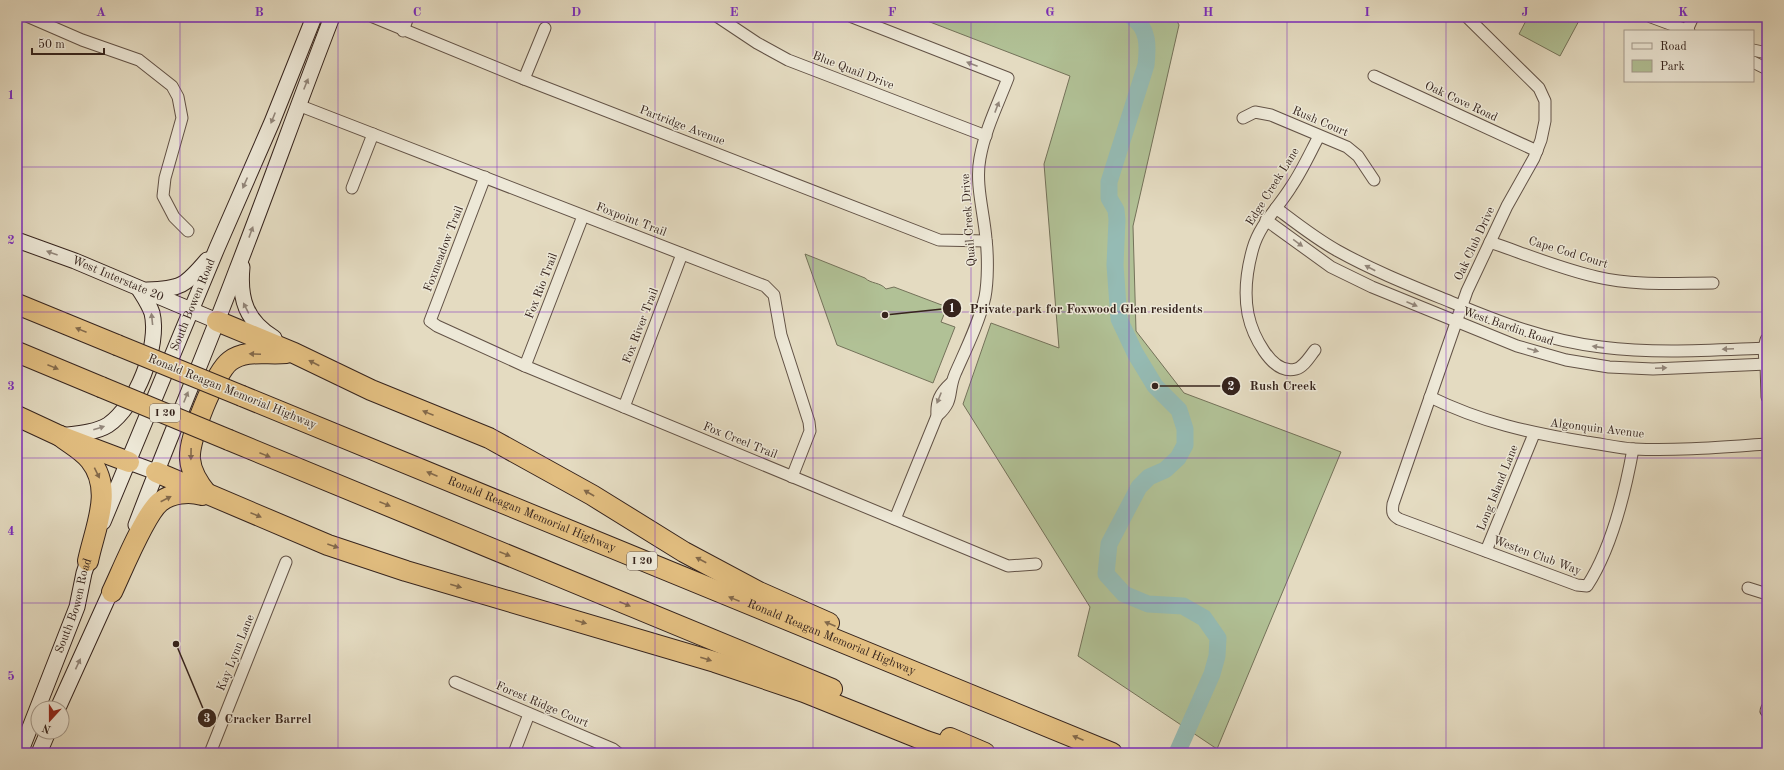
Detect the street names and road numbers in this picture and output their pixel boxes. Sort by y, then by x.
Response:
street label: Blue Quail Drive [811,50,896,92]
street label: Oak Cove Road [1423,80,1499,124]
street label: Partridge Avenue [638,104,727,148]
street label: Rush Court [1290,105,1350,139]
street label: Edge Creek Lane [1244,145,1302,228]
street label: Quail Creek Drive [960,173,978,267]
street label: Foxpoint Trail [594,201,668,239]
street label: Foxmeadow Trail [422,204,466,294]
street label: Oak Club Drive [1453,205,1498,283]
street label: Cape Cod Court [1527,235,1609,271]
street label: Fox Rio Trail [524,251,560,321]
street label: West Interstate 20 [70,254,165,304]
street label: South Bowen Road [169,257,218,353]
street label: Fox River Trail [621,287,661,365]
street label: West Bardin Road [1461,306,1555,348]
street label: Ronald Reagan Memorial Highway [146,353,319,432]
road number: I 20 [150,404,180,422]
street label: Algonquin Avenue [1549,417,1645,441]
street label: Fox Creel Trail [701,421,779,461]
street label: Long Island Lane [1475,443,1521,533]
street label: Ronald Reagan Memorial Highway [446,475,618,555]
street label: Westen Club Way [1491,534,1583,578]
road number: I 20 [627,552,657,570]
street label: South Bowen Road [54,557,94,655]
street label: Ronald Reagan Memorial Highway [745,598,918,678]
street label: Kay Lynn Lane [215,613,257,693]
street label: Forest Ridge Court [494,680,590,730]

